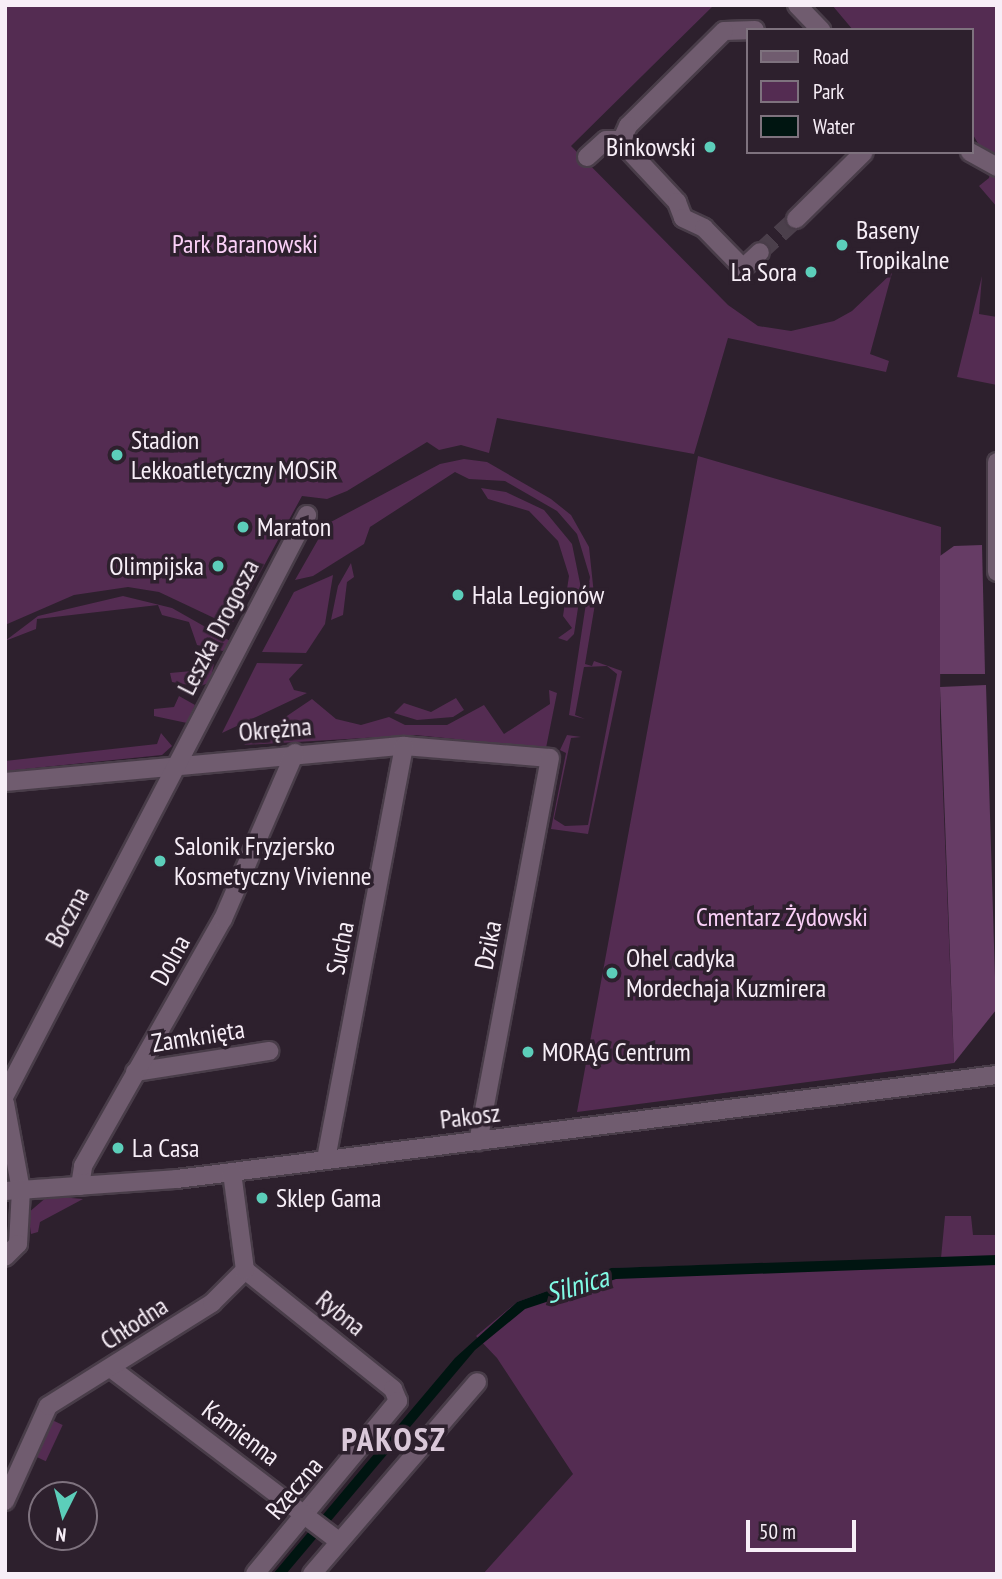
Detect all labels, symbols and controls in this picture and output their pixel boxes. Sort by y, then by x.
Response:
legend [746,28,974,154]
text: Road [813,43,849,70]
text: Park [813,78,844,105]
text: Water [813,113,855,140]
place label: Binkowski [606,131,696,163]
marker: Binkowski [702,139,718,155]
place label: Baseny Tropikalne [856,214,949,276]
park label: Park Baranowski [172,228,318,260]
marker: Baseny Tropikalne [834,237,850,253]
place label: La Sora [731,256,797,288]
marker: La Sora [803,264,819,280]
place label: Stadion Lekkoatletyczny MOSiR [131,424,339,486]
marker: Stadion Lekkoatletyczny MOSiR [109,447,125,463]
place label: Maraton [257,511,331,543]
marker: Maraton [235,519,251,535]
place label: Olimpijska [109,550,204,582]
street label: Leszka Drogosza [171,554,265,700]
marker: Olimpijska [210,558,226,574]
place label: Hala Legionów [472,579,604,611]
marker: Hala Legionów [450,587,466,603]
street label: Okrężna [237,710,313,748]
place label: Salonik Fryzjersko Kosmetyczny Vivienne [174,830,373,892]
marker: Salonik Fryzjersko Kosmetyczny Vivienne [152,853,168,869]
street label: Boczna [38,882,96,952]
park label: Cmentarz Żydowski [696,901,868,933]
street label: Dzika [468,918,508,972]
street label: Sucha [320,919,360,977]
street label: Dolna [144,929,196,991]
place label: Ohel cadyka Mordechaja Kuzmirera [626,942,826,1004]
marker: Ohel cadyka Mordechaja Kuzmirera [604,965,620,981]
street label: Zamknięta [149,1013,247,1059]
place label: MORĄG Centrum [542,1036,691,1068]
marker: MORĄG Centrum [520,1044,536,1060]
street label: Pakosz [438,1097,502,1135]
place label: La Casa [132,1132,199,1164]
marker: La Casa [110,1140,126,1156]
place label: Sklep Gama [276,1182,381,1214]
marker: Sklep Gama [254,1190,270,1206]
water label: Silnica [541,1260,613,1310]
street label: Rybna [310,1284,372,1342]
street label: Chłodna [95,1290,173,1356]
street label: Kamienna [196,1394,286,1472]
district label: PAKOSZ [342,1419,446,1459]
street label: Rzeczna [259,1451,329,1525]
north arrow [28,1481,98,1551]
scale bar [750,1506,860,1550]
text: 50 m [759,1518,796,1545]
text: N [55,1522,67,1547]

